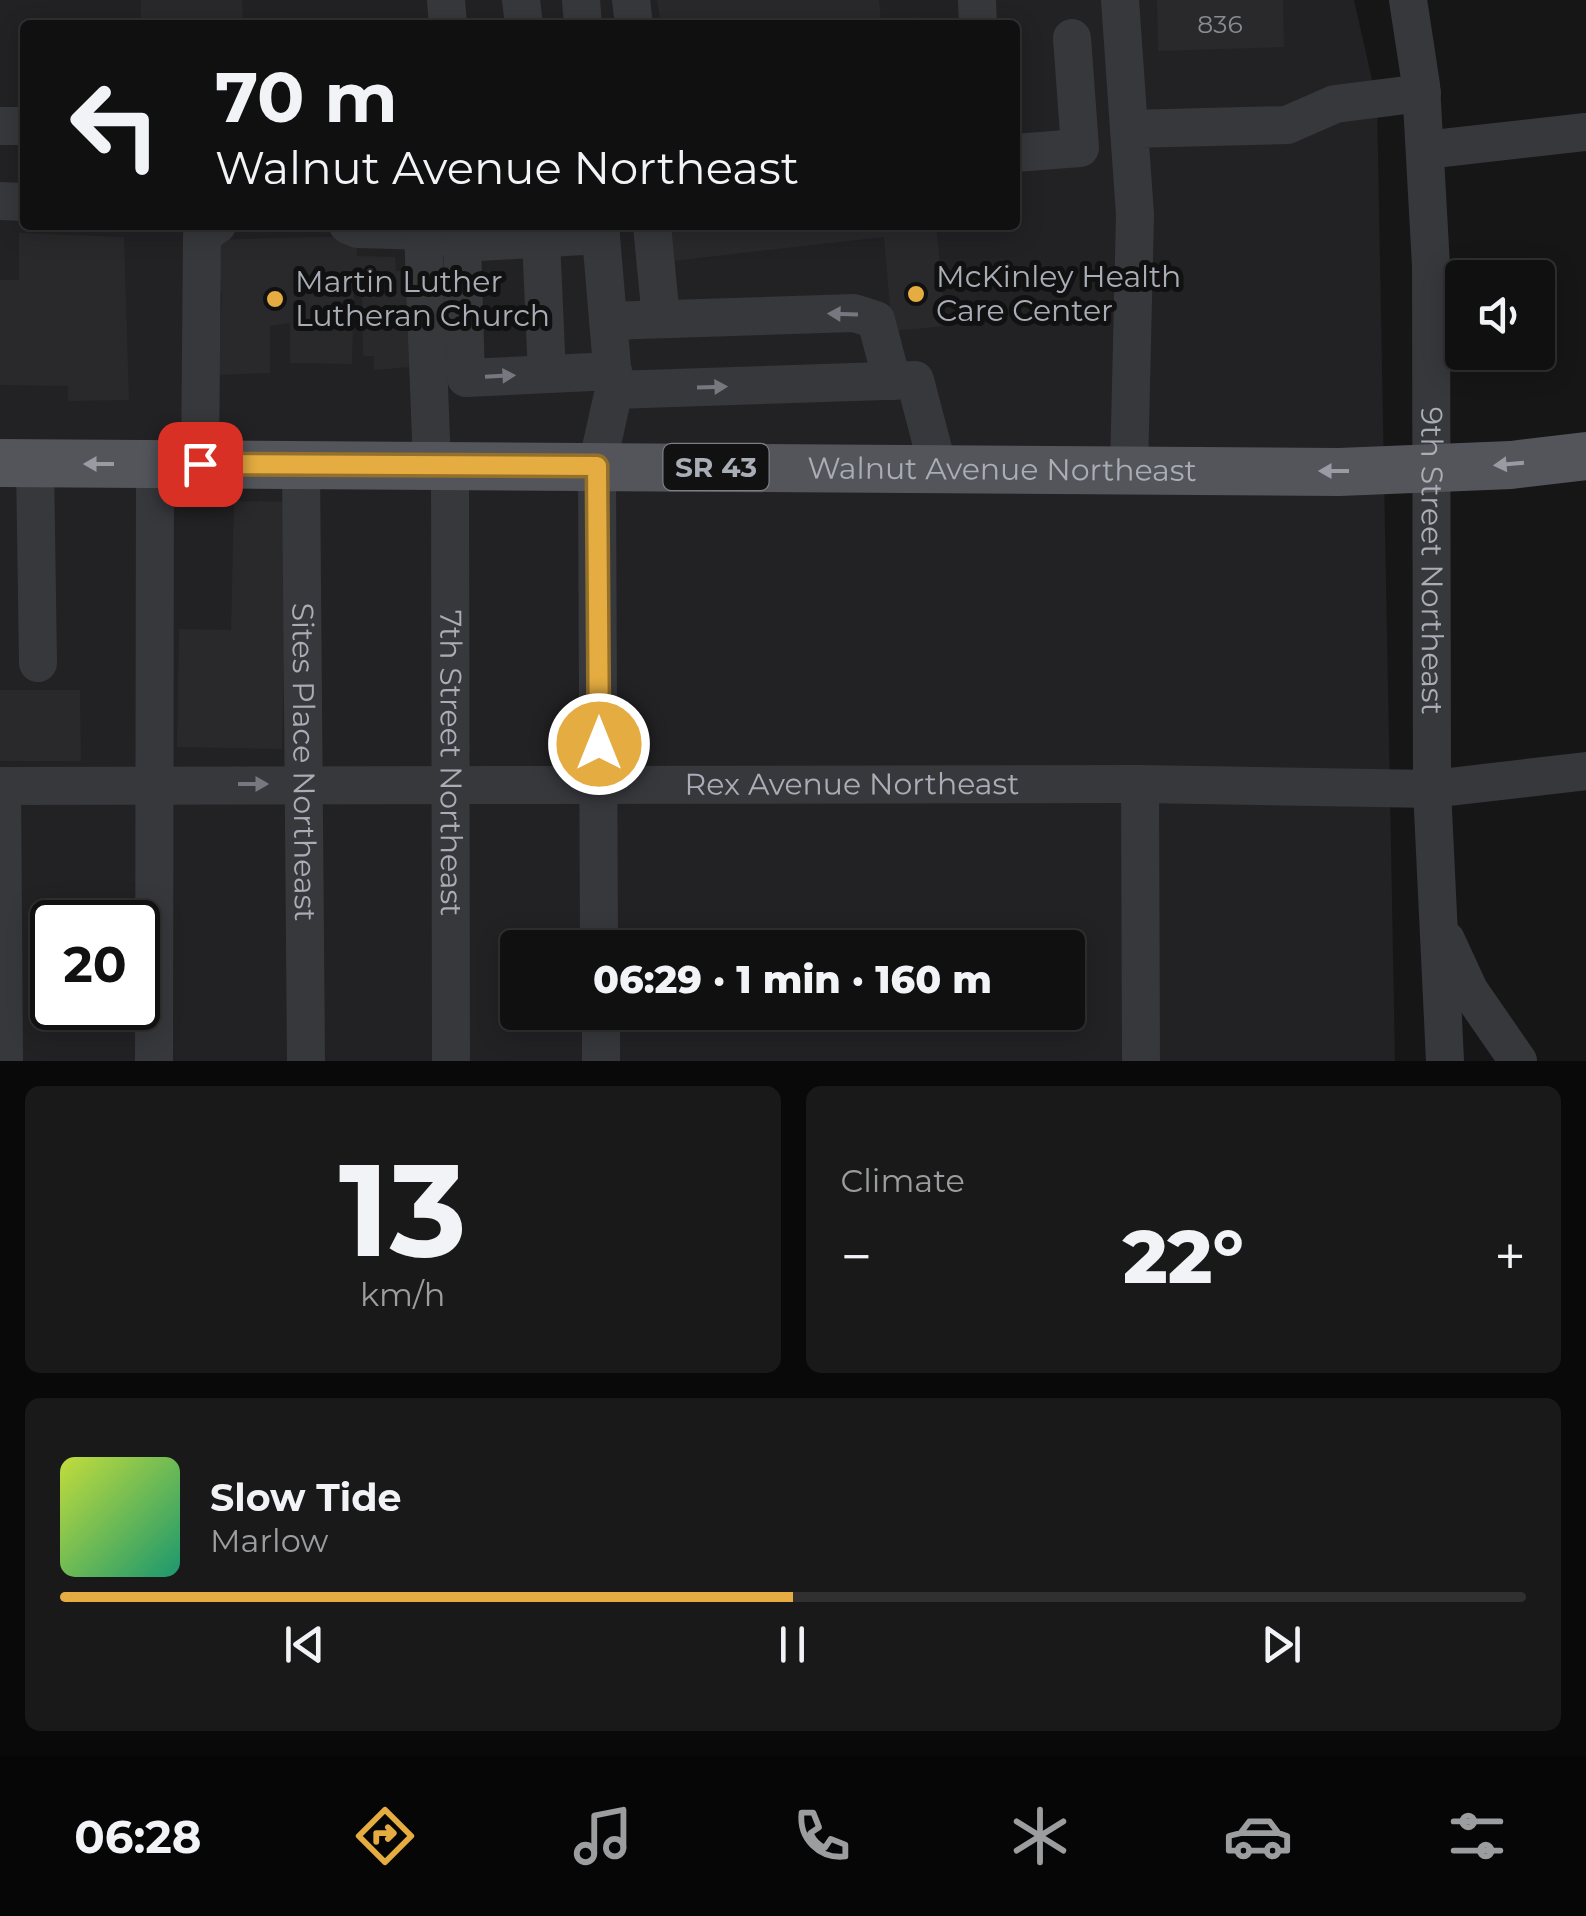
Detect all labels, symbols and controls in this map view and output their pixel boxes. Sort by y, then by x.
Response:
house number: 836 [1197,9,1243,39]
text: 70 m [215,54,398,140]
icon: left [50,60,180,190]
text: Walnut Avenue Northeast [215,140,799,195]
place label: McKinley Health Care Center [936,258,1181,329]
map controls [1445,260,1555,370]
button: sound [1445,260,1555,370]
place label: Martin Luther Lutheran Church [295,263,550,334]
marker: McKinley Health Care Center [905,283,927,305]
marker: Martin Luther Lutheran Church [264,288,286,310]
one-way arrow [826,306,858,322]
one-way arrow [484,368,516,384]
one-way arrow [696,378,728,394]
street label: 9th Street Northeast [1413,407,1451,715]
pin [158,422,243,507]
icon: arrive [173,437,228,492]
road number: SR 43 [664,444,768,490]
street label: Walnut Avenue Northeast [807,449,1197,489]
one-way arrow [82,455,114,471]
one-way arrow [1492,457,1524,473]
one-way arrow [1317,463,1349,479]
street label: Sites Place Northeast [284,602,324,922]
street label: 7th Street Northeast [432,610,470,916]
position arrow [547,692,651,796]
street label: Rex Avenue Northeast [685,765,1019,803]
one-way arrow [238,776,270,792]
speed limit sign: 20 [30,900,160,1030]
text: 06:29 · 1 min · 160 m [593,956,992,1003]
text: 13 [339,1130,467,1289]
text: Climate [841,1161,965,1200]
text: 22° [1123,1210,1244,1302]
text: − [841,1223,872,1290]
text: + [1494,1223,1526,1290]
text: km/h [360,1275,445,1314]
text: Slow Tide [210,1474,402,1521]
text: Marlow [210,1521,328,1560]
icon: previous [277,1617,332,1672]
icon: pause [765,1617,820,1672]
icon: next [1254,1617,1309,1672]
icon: directions [350,1801,420,1871]
icon: music [568,1801,638,1871]
icon: phone [787,1801,857,1871]
icon: climate [1005,1801,1075,1871]
icon: car [1223,1801,1293,1871]
icon: filters [1442,1801,1512,1871]
text: 06:28 [74,1809,201,1864]

